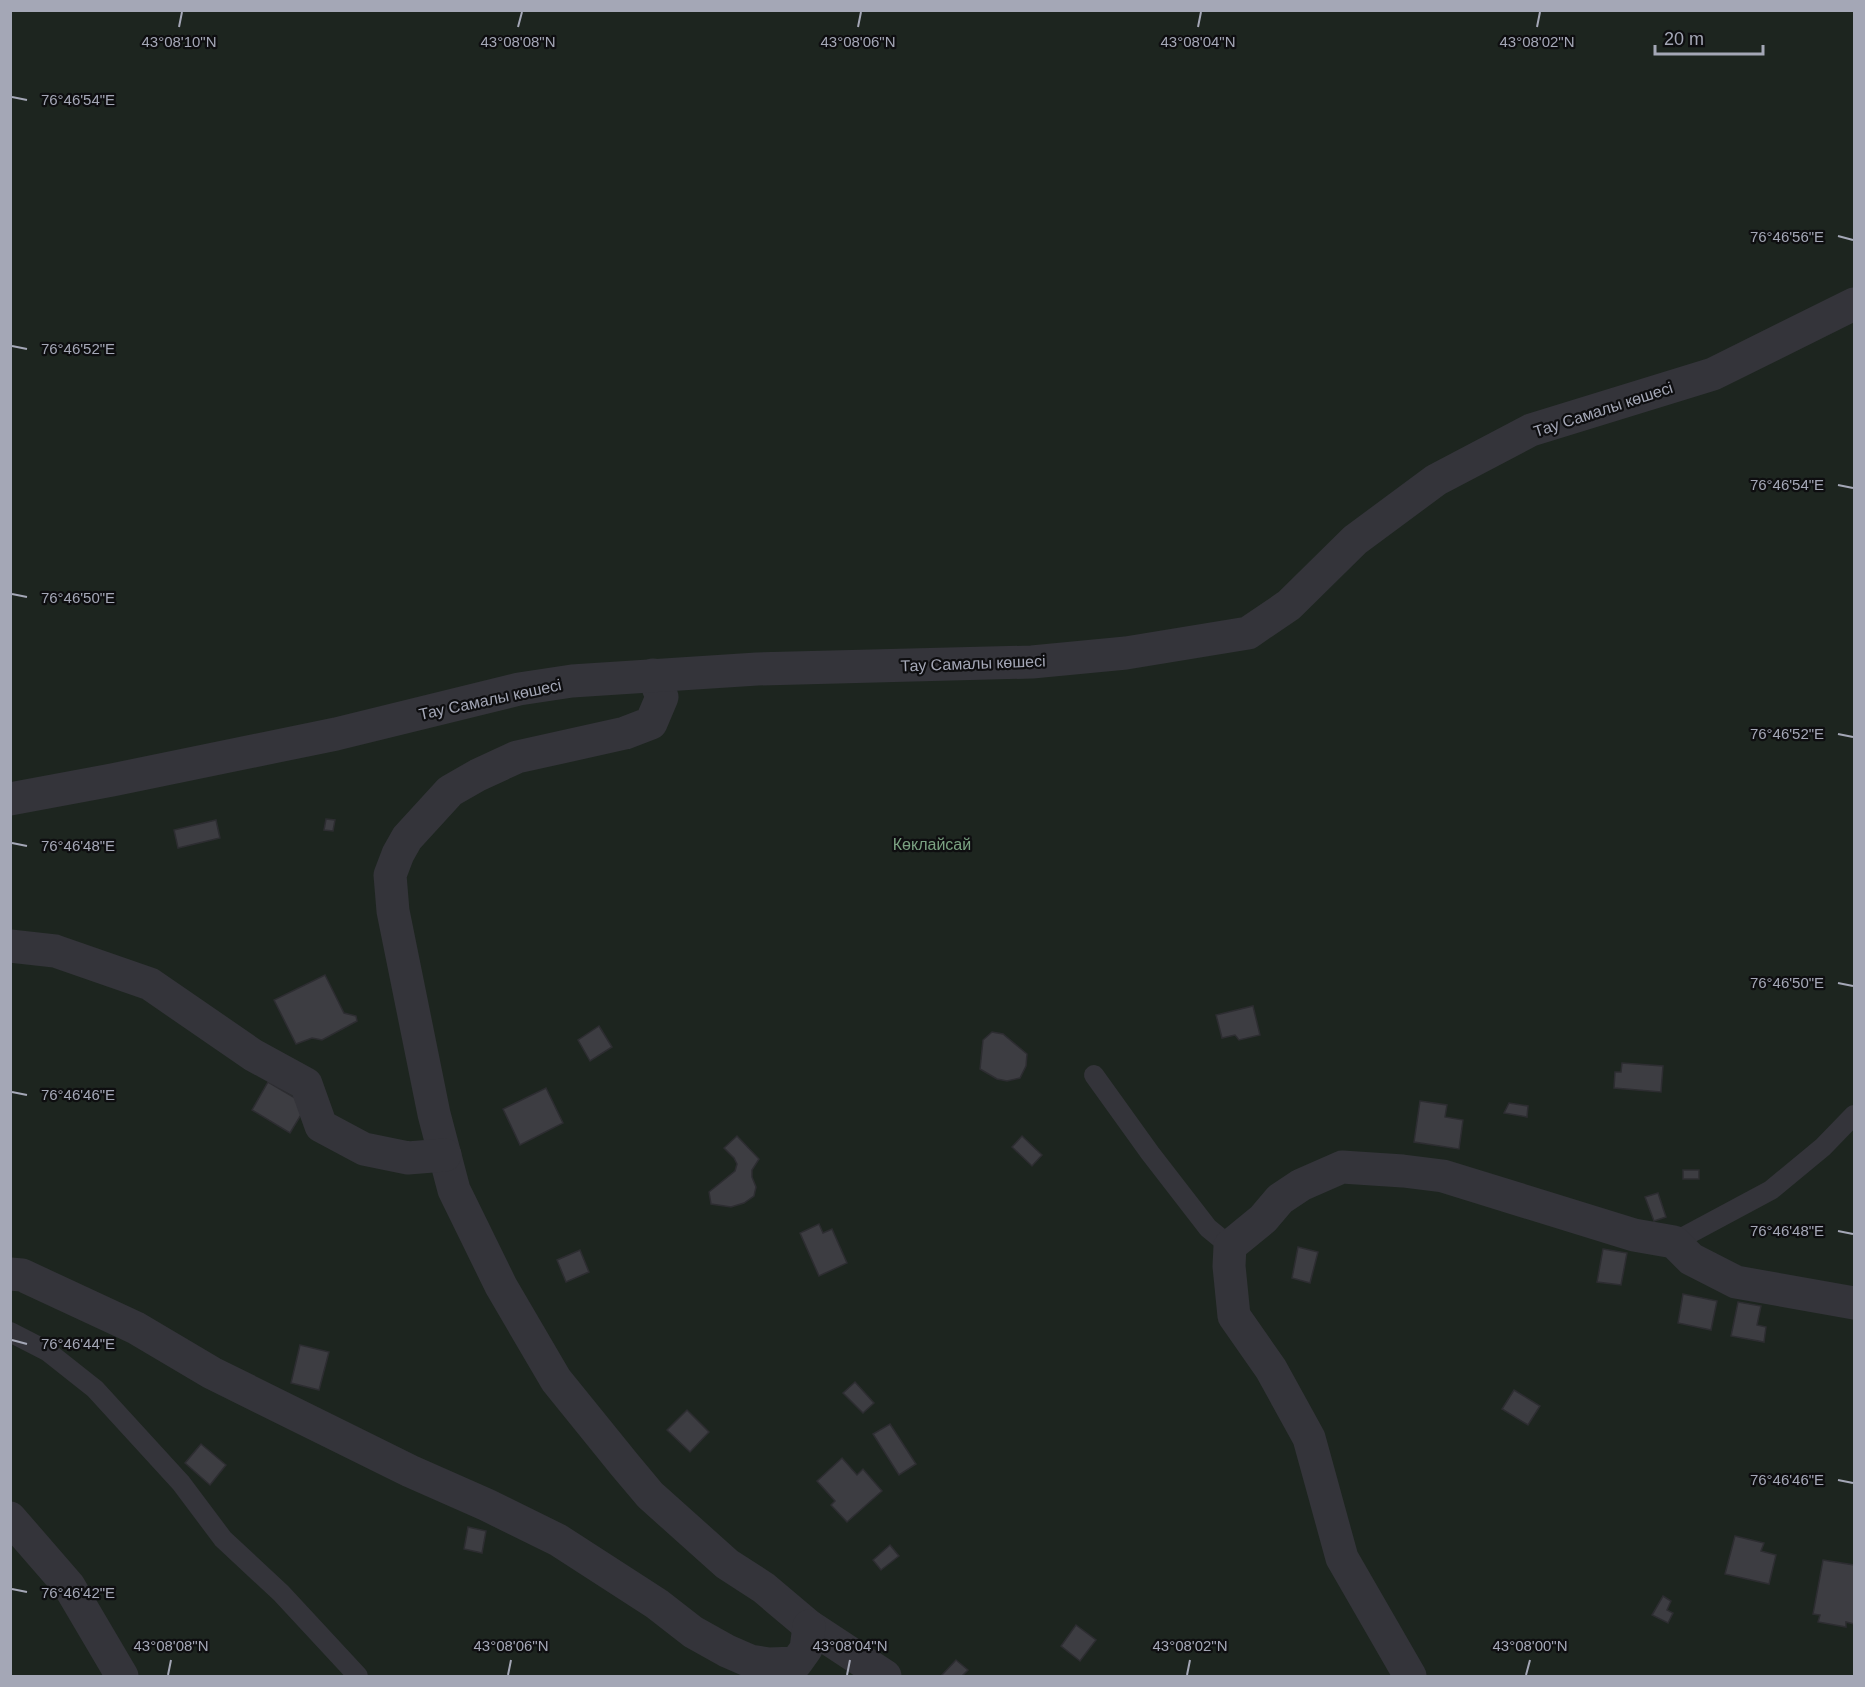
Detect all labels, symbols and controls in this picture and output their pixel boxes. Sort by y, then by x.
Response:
scale bar [1655,18,1763,56]
text: 20 m [1664,29,1704,49]
text: 43°08'10"N [141,33,217,50]
text: 43°08'08"N [480,33,556,50]
text: 43°08'06"N [820,33,896,50]
text: 43°08'04"N [1160,33,1236,50]
text: 43°08'02"N [1499,33,1575,50]
text: 76°46'54"E [41,91,115,108]
text: 76°46'56"E [1750,228,1824,245]
text: 76°46'52"E [41,340,115,357]
street label: Тау Самалы көшесі [1531,379,1675,440]
text: 76°46'54"E [1750,476,1824,493]
text: 76°46'50"E [41,589,115,606]
street label: Тау Самалы көшесі [900,652,1046,675]
street label: Тау Самалы көшесі [417,676,563,723]
text: 76°46'52"E [1750,725,1824,742]
park label: Көклайсай [893,836,971,853]
text: 76°46'48"E [41,837,115,854]
text: 76°46'50"E [1750,974,1824,991]
text: 76°46'46"E [41,1086,115,1103]
text: 76°46'48"E [1750,1222,1824,1239]
text: 76°46'44"E [41,1335,115,1352]
text: 76°46'46"E [1750,1471,1824,1488]
text: 76°46'42"E [41,1584,115,1601]
text: 43°08'08"N [133,1637,209,1654]
text: 43°08'06"N [473,1637,549,1654]
text: 43°08'04"N [812,1637,888,1654]
text: 43°08'02"N [1152,1637,1228,1654]
text: 43°08'00"N [1492,1637,1568,1654]

